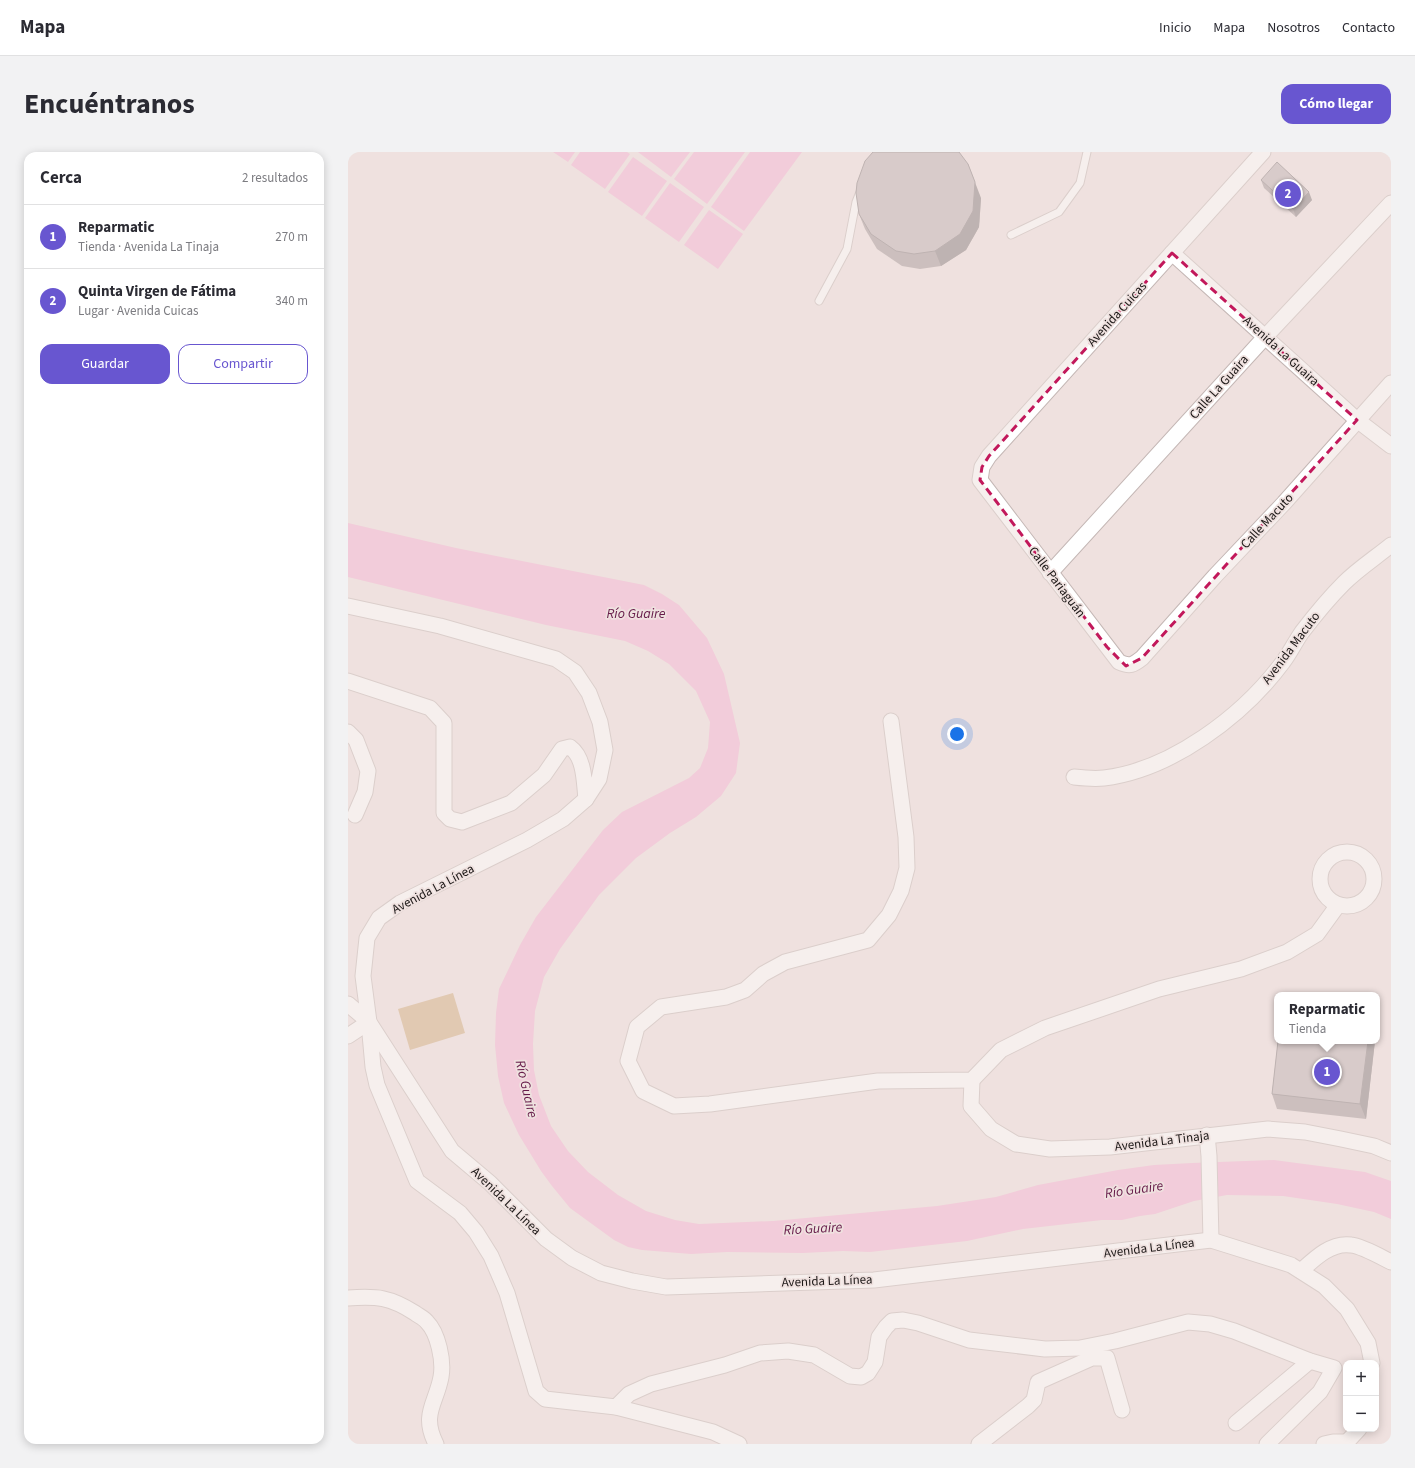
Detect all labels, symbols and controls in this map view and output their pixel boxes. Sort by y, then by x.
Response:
text: Mapa [20,14,65,41]
text: Inicio [1159,18,1191,38]
text: Mapa [1213,18,1245,38]
text: Nosotros [1267,18,1320,38]
text: Contacto [1342,18,1395,38]
text: Encuéntranos [24,84,195,124]
button: Cómo llegar [1281,84,1391,124]
text: Cerca [40,166,82,190]
text: 2 resultados [242,169,308,187]
pin: 2 [1275,179,1301,209]
text: Reparmatic [78,217,155,238]
text: 1 [50,228,56,246]
text: 270 m [275,228,308,246]
text: Tienda · Avenida La Tinaja [78,238,219,256]
street label: Avenida Cuicas [1083,277,1151,350]
text: Quinta Virgen de Fátima [78,281,236,302]
text: 2 [50,292,56,310]
text: 340 m [275,292,308,310]
text: Lugar · Avenida Cuicas [78,302,199,320]
street label: Avenida La Guaira [1239,312,1323,390]
button: Guardar [40,344,170,384]
button: Compartir [178,344,308,384]
street label: Calle La Guaira [1185,351,1253,423]
street label: Calle Macuto [1237,489,1297,553]
street label: Calle Pariaguán [1024,543,1090,621]
water label: Río Guaire [607,604,666,624]
street label: Avenida Macuto [1258,608,1324,688]
your location [947,724,967,744]
street label: Avenida La Línea [389,860,477,918]
popup [1274,992,1380,1044]
text: Reparmatic [1289,999,1365,1020]
text: Tienda [1289,1020,1326,1038]
pin: 1 [1314,1057,1340,1087]
water label: Río Guaire [510,1058,542,1120]
street label: Avenida La Tinaja [1114,1126,1210,1156]
street label: Avenida La Línea [467,1163,545,1239]
water label: Río Guaire [1103,1176,1165,1204]
water label: Río Guaire [783,1217,843,1241]
street label: Avenida La Línea [1103,1234,1195,1262]
street label: Avenida La Línea [781,1270,873,1292]
map controls [1343,1360,1379,1432]
button: + [1343,1360,1379,1396]
button: − [1343,1396,1379,1432]

